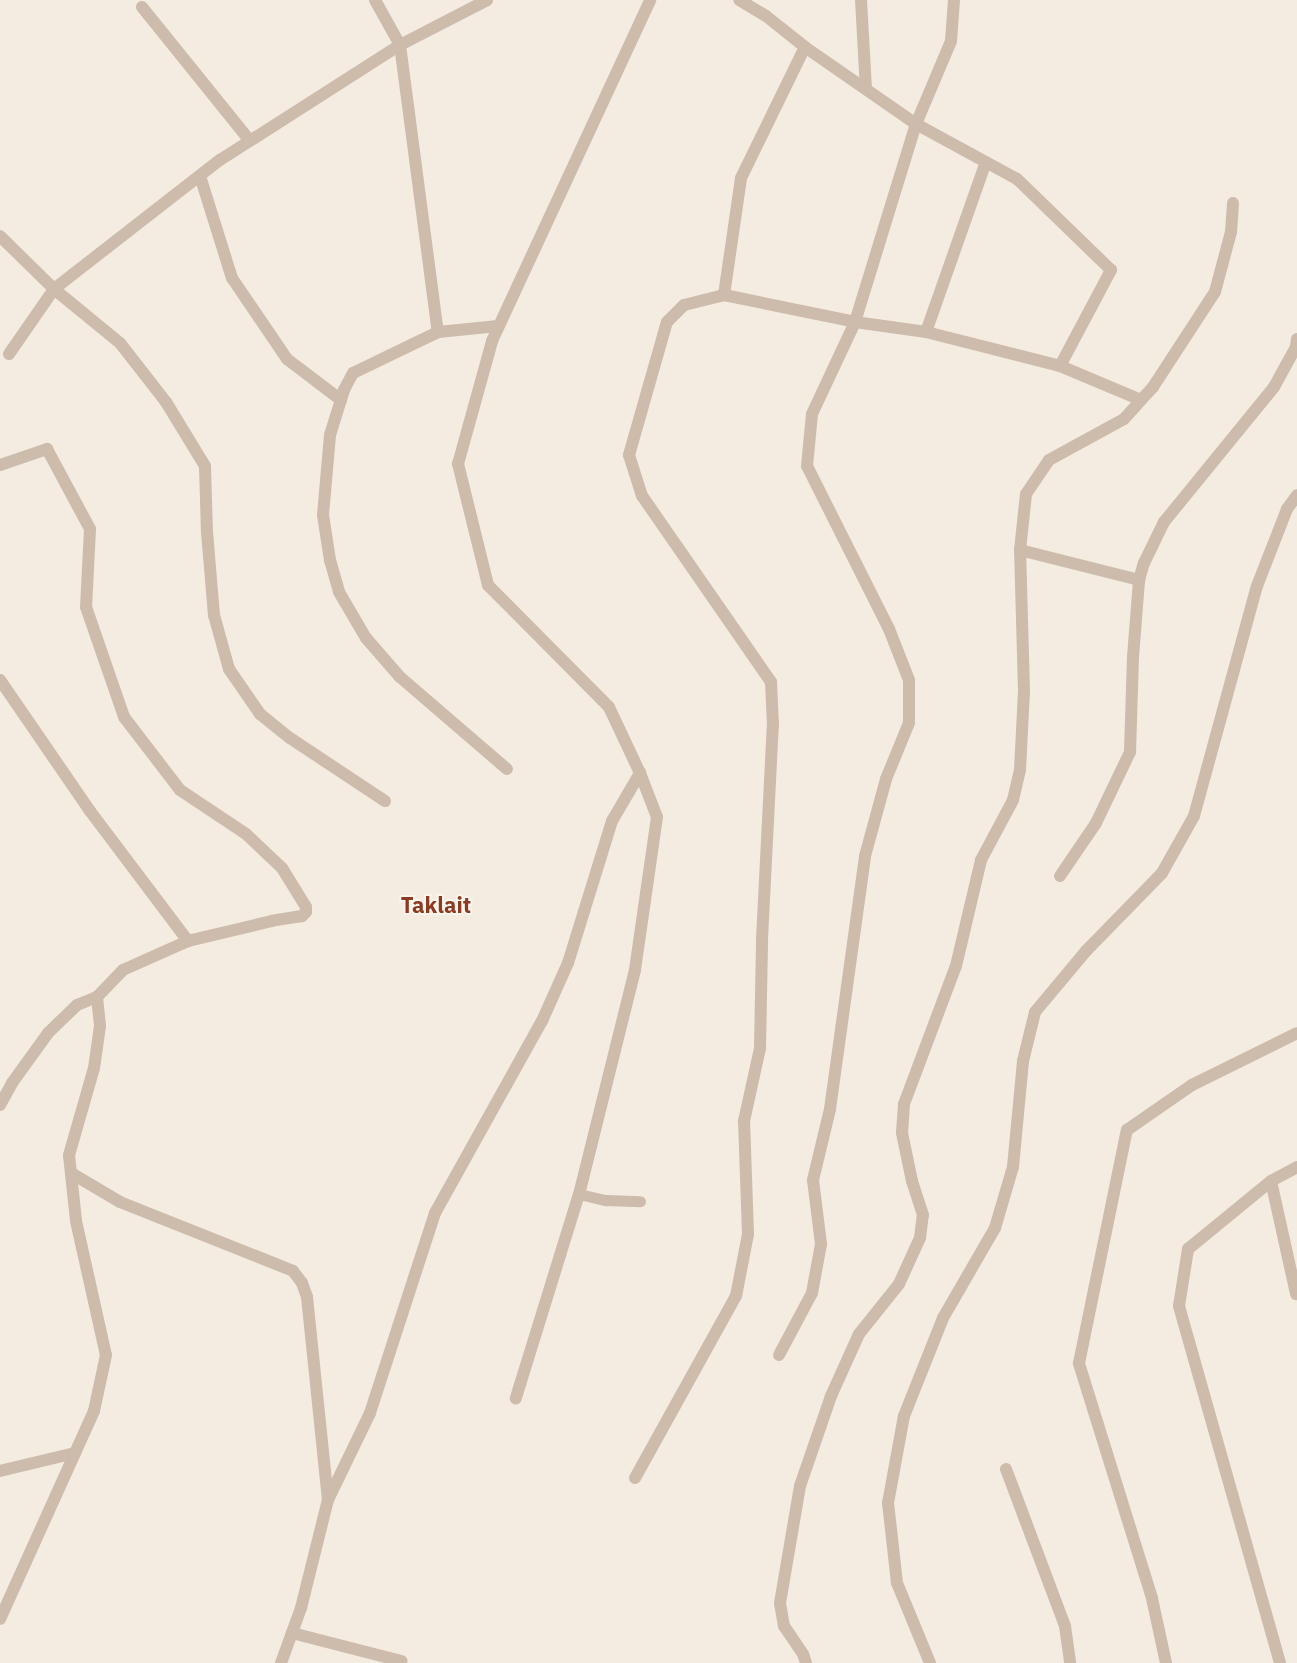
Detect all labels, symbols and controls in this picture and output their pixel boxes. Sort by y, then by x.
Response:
district label: Taklait [401,892,471,918]

